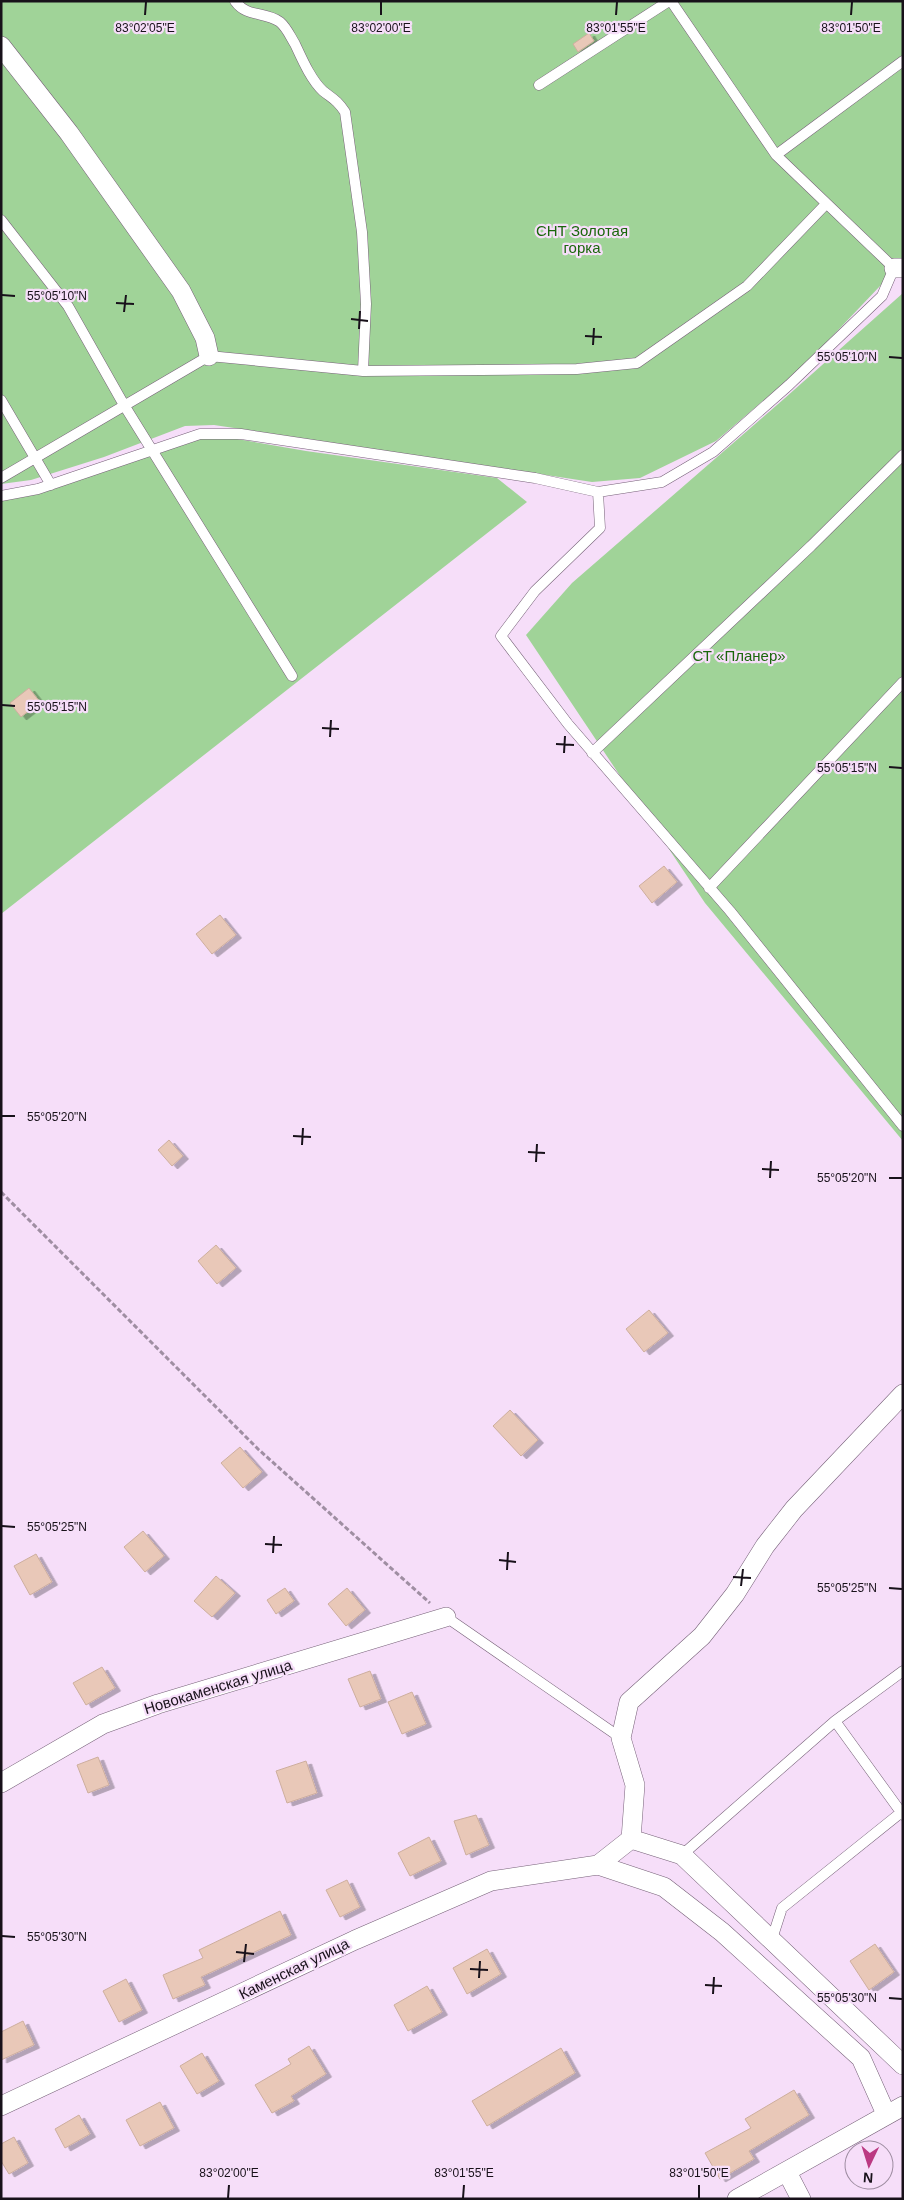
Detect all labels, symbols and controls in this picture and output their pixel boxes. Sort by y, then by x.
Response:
text: 83°02'05"E [115,21,175,35]
text: 83°02'00"E [351,21,411,35]
text: 83°01'55"E [586,21,646,35]
text: 83°01'50"E [821,21,881,35]
park label: СНТ Золотая горка [536,222,628,256]
text: 55°05'10"N [27,289,87,303]
text: 55°05'10"N [817,350,877,364]
park label: СТ «Планер» [692,647,786,664]
text: 55°05'15"N [27,700,87,714]
text: 55°05'15"N [817,761,877,775]
text: 55°05'20"N [27,1110,87,1124]
text: 55°05'20"N [817,1171,877,1185]
text: 55°05'25"N [27,1520,87,1534]
text: 55°05'25"N [817,1581,877,1595]
street label: Новокаменская улица [142,1656,294,1717]
text: 55°05'30"N [27,1930,87,1944]
street label: Каменская улица [236,1934,352,2003]
text: 55°05'30"N [817,1991,877,2005]
north arrow [844,2140,894,2190]
text: 83°02'00"E [199,2166,259,2180]
text: 83°01'55"E [434,2166,494,2180]
text: 83°01'50"E [669,2166,729,2180]
text: N [862,2170,874,2186]

